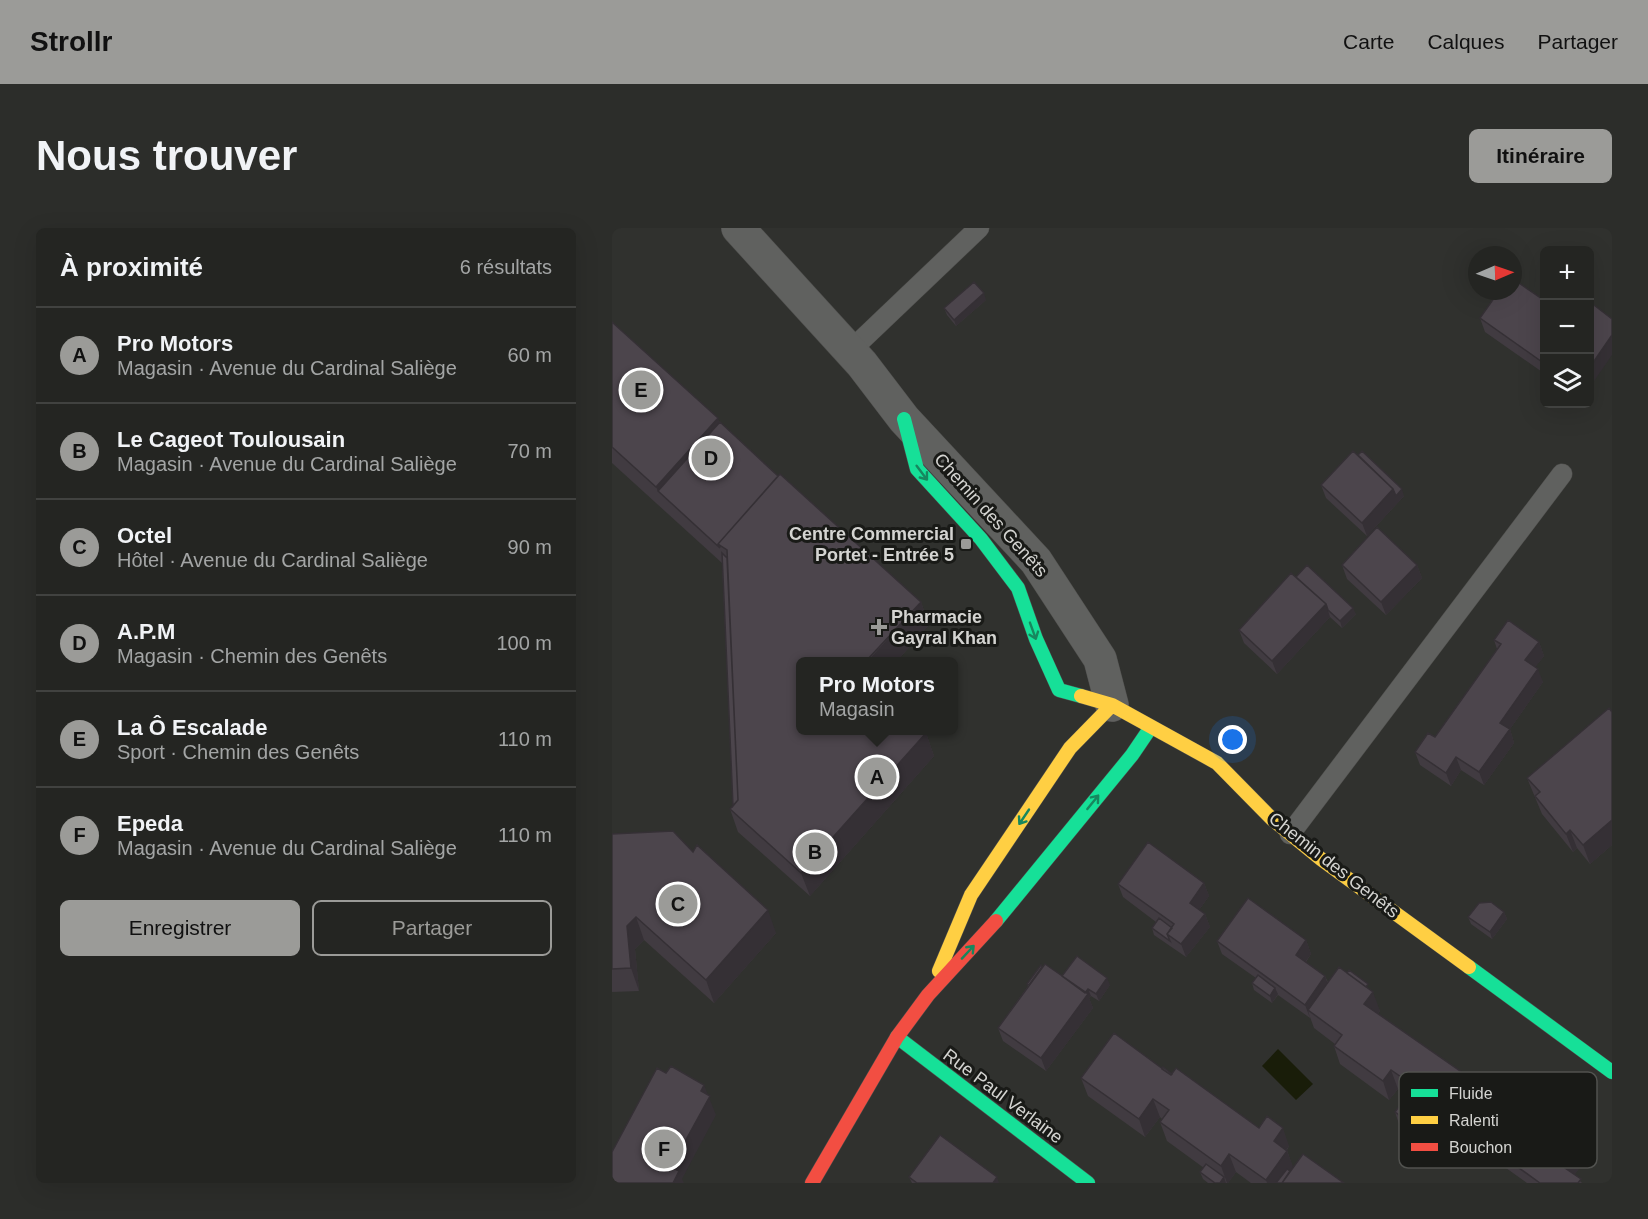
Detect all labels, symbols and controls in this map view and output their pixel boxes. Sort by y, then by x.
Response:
text: Strollr [30,26,112,57]
text: Carte [1343,30,1394,53]
text: Calques [1427,30,1504,53]
text: Partager [1537,30,1618,53]
button: Itinéraire [1469,129,1612,183]
text: Nous trouver [36,132,297,179]
north arrow [1468,246,1522,300]
map controls [1540,246,1594,408]
button: + [1540,246,1594,300]
text: À proximité [60,252,203,282]
text: 6 résultats [460,256,552,278]
button: − [1540,300,1594,354]
text: Pro Motors [117,331,233,356]
text: A [72,344,87,366]
text: 60 m [508,344,552,366]
button: layers [1540,354,1594,408]
text: Magasin · Avenue du Cardinal Saliège [117,357,457,379]
pin: E [621,368,660,412]
text: Le Cageot Toulousain [117,427,345,452]
pin: D [692,436,730,480]
text: B [72,440,87,462]
text: 70 m [508,440,552,462]
street label: Chemin des Genêts [930,449,1052,581]
text: Magasin · Avenue du Cardinal Saliège [117,453,457,475]
one-way arrow [916,465,928,481]
text: Octel [117,523,172,548]
place label: Centre Commercial Portet - Entrée 5 [789,524,954,565]
text: C [72,536,87,558]
text: 90 m [508,536,552,558]
marker: Centre Commercial Portet - Entrée 5 [959,537,973,551]
text: Hôtel · Avenue du Cardinal Saliège [117,549,428,571]
place label: Pharmacie Gayral Khan [891,607,997,648]
text: A.P.M [117,619,175,644]
marker: Pharmacie Gayral Khan [872,620,886,634]
one-way arrow [1029,621,1040,639]
text: D [72,632,87,654]
text: 100 m [496,632,552,654]
text: Magasin · Chemin des Genêts [117,645,387,667]
popup [796,657,958,735]
text: Pro Motors [819,672,935,697]
text: Magasin [819,698,895,720]
text: La Ô Escalade [117,715,267,740]
your location [1218,725,1247,754]
text: E [73,728,86,750]
text: 110 m [498,728,552,750]
text: Sport · Chemin des Genêts [117,741,359,763]
pin: A [858,754,896,800]
one-way arrow [1087,794,1100,810]
one-way arrow [1018,808,1030,825]
street label: Chemin des Genêts [1265,808,1403,922]
text: Epeda [117,811,183,836]
text: F [73,824,86,846]
text: 110 m [498,824,552,846]
pin: B [796,830,834,874]
text: Magasin · Avenue du Cardinal Saliège [117,837,457,859]
pin: C [658,882,698,926]
button: Enregistrer [60,900,300,956]
button: Partager [312,900,552,956]
one-way arrow [961,944,975,959]
street label: Rue Paul Verlaine [939,1045,1067,1147]
legend [1399,1072,1597,1168]
text: Fluide [1449,1085,1493,1102]
text: Ralenti [1449,1112,1499,1129]
pin: F [644,1126,684,1172]
text: Bouchon [1449,1139,1512,1156]

